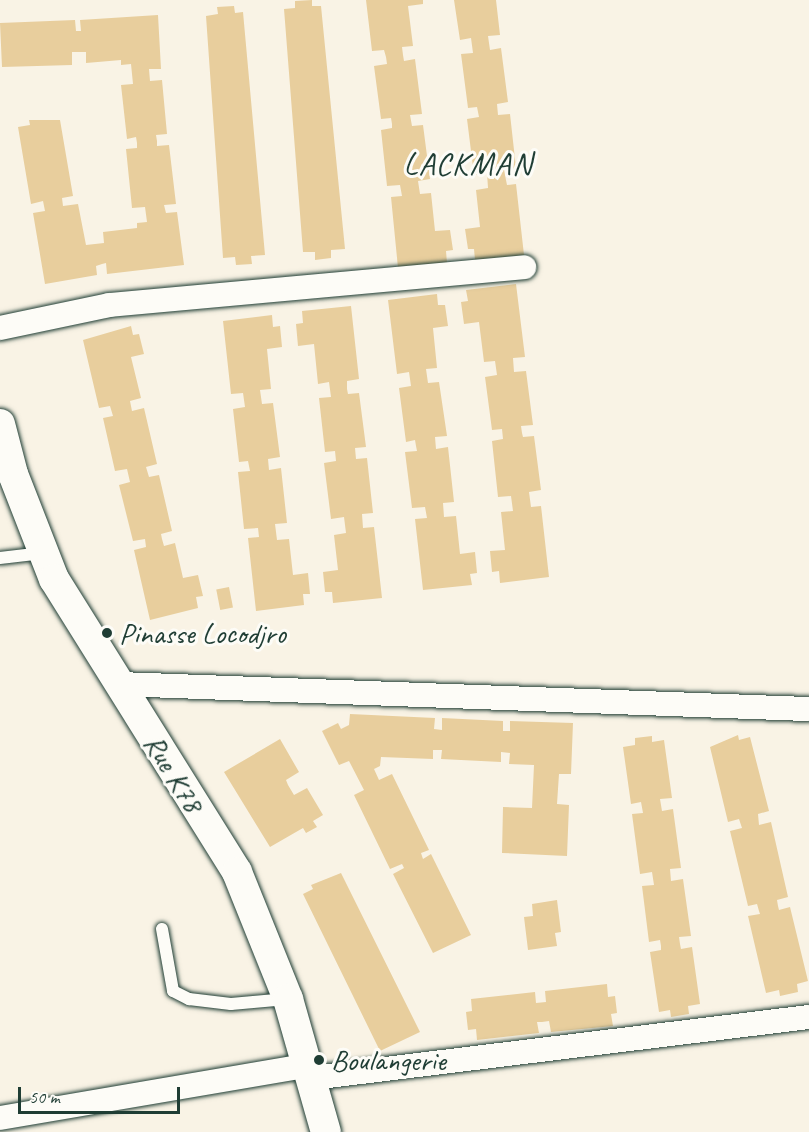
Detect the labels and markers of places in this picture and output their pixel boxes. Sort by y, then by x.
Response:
place label: Pinasse Locodjro [119,615,286,651]
marker: Pinasse Locodjro [100,626,114,640]
place label: Boulangerie [331,1042,446,1078]
marker: Boulangerie [312,1053,326,1067]

